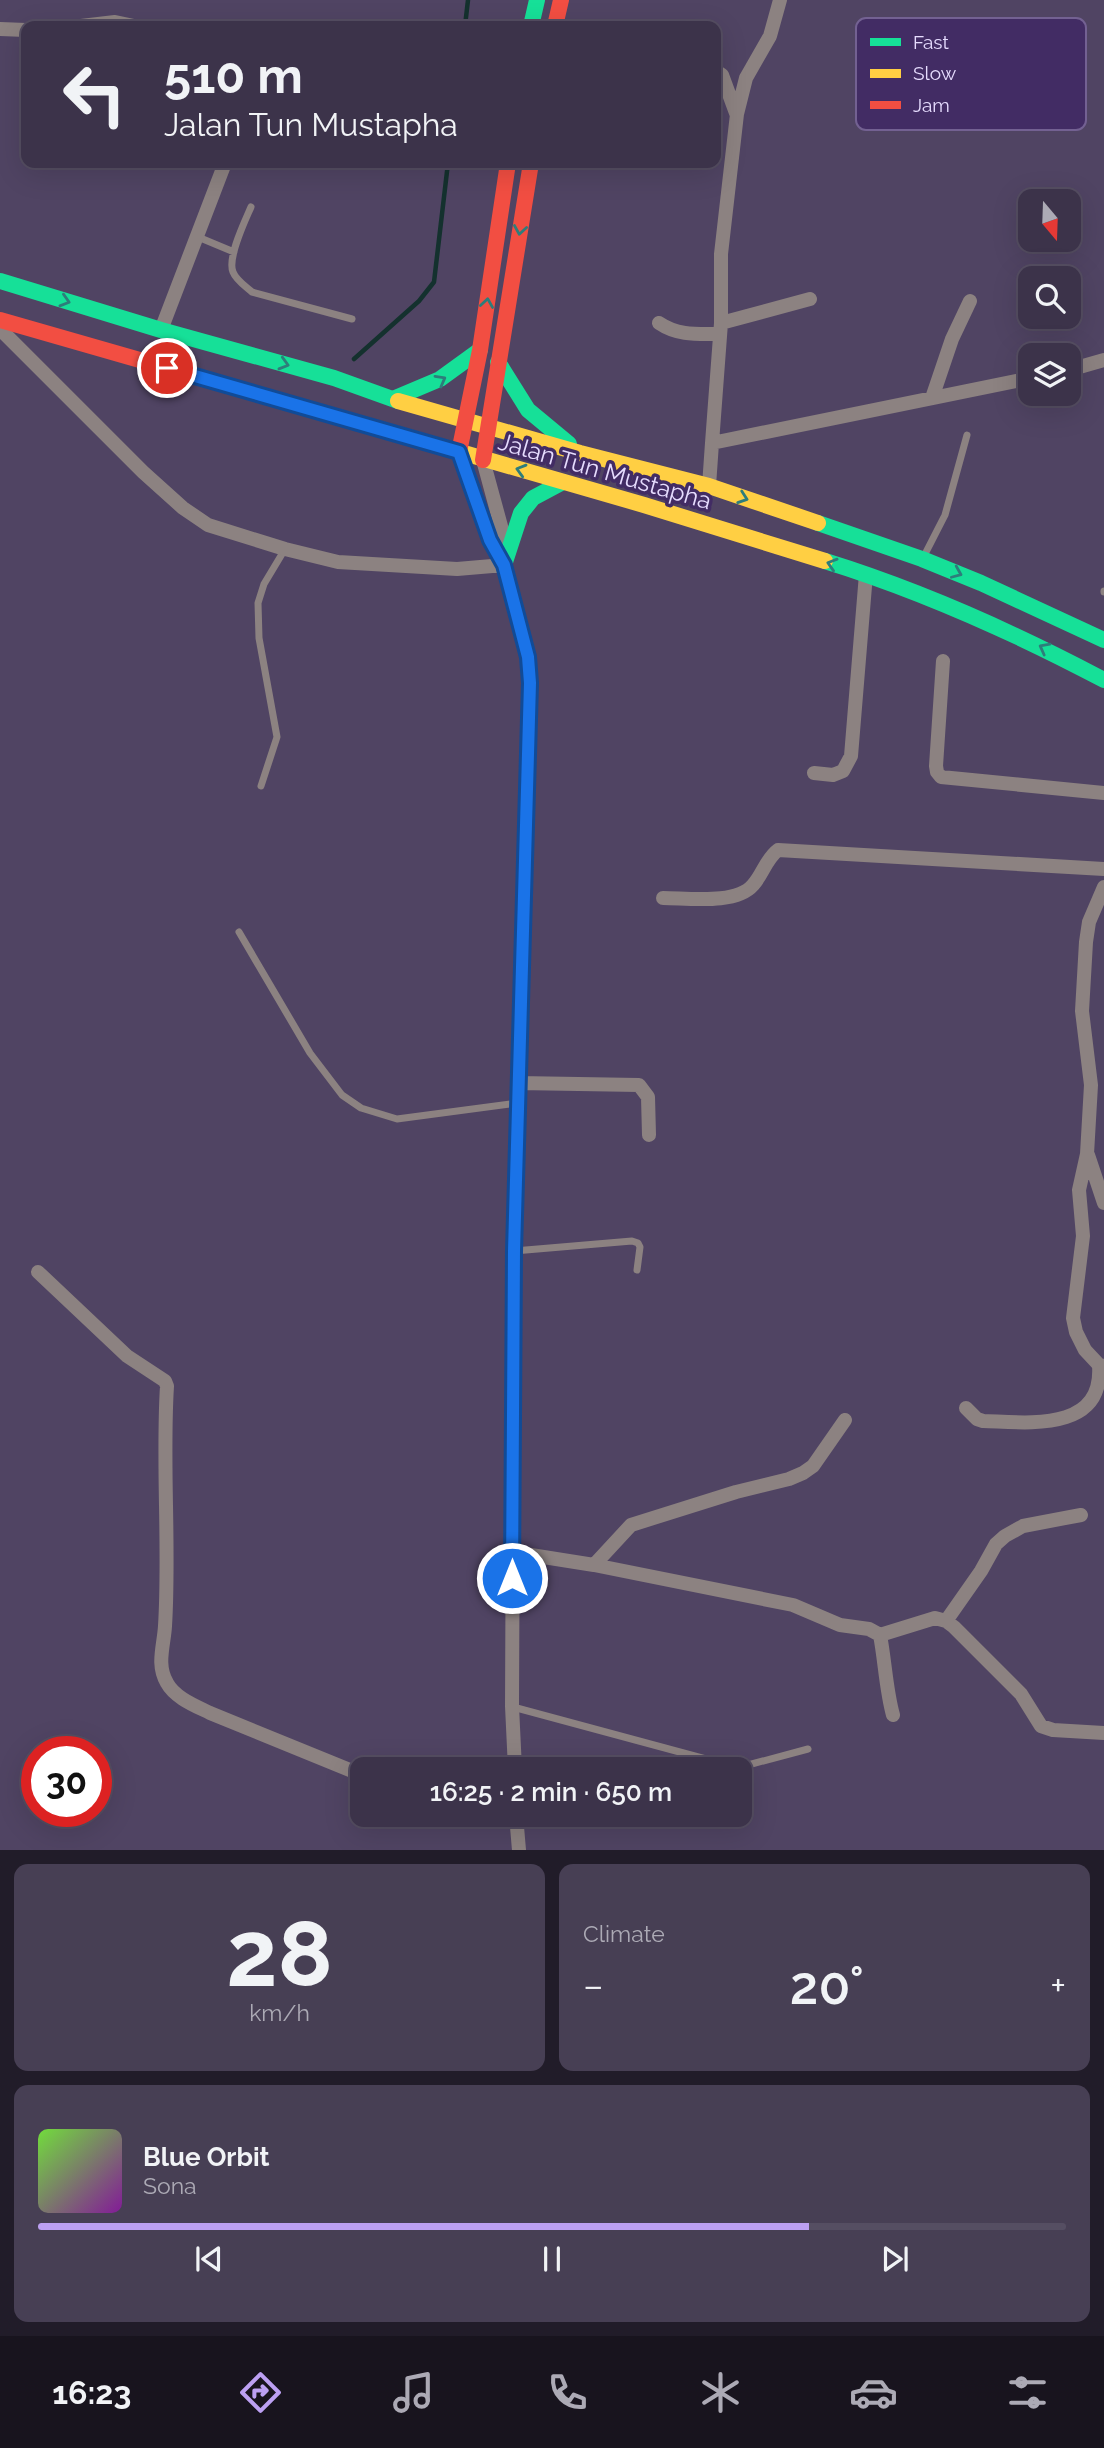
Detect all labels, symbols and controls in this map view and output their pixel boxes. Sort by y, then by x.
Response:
legend [856,18,1086,130]
text: Fast [913,31,949,53]
text: 510 m [164,47,303,104]
icon: left [49,49,140,140]
text: Slow [913,62,957,84]
text: Jam [913,94,950,116]
text: Jalan Tun Mustapha [164,106,458,143]
north arrow [1018,189,1082,252]
map controls [1018,189,1081,406]
one-way arrow [513,224,528,236]
button: search [1018,266,1081,329]
one-way arrow [59,292,71,307]
one-way arrow [479,297,494,309]
pin [137,338,197,398]
button: layers [1018,343,1081,406]
icon: arrive [148,349,186,387]
one-way arrow [277,356,289,371]
one-way arrow [433,375,446,388]
street label: Jalan Tun Mustapha [495,427,715,515]
one-way arrow [515,464,527,479]
one-way arrow [736,489,748,504]
one-way arrow [827,558,839,572]
one-way arrow [950,565,962,579]
one-way arrow [1038,643,1051,656]
position arrow [475,1541,549,1615]
speed limit sign: 30 [21,1736,112,1827]
text: 16:25 · 2 min · 650 m [430,1777,672,1807]
text: 28 [226,1900,333,2007]
text: Climate [583,1920,665,1947]
text: 20° [790,1955,864,2016]
text: − [583,1963,603,2008]
text: + [1050,1963,1066,2008]
text: km/h [249,1999,310,2026]
text: Blue Orbit [143,2142,270,2172]
text: Sona [143,2172,197,2199]
icon: previous [190,2240,228,2278]
icon: pause [533,2240,571,2278]
icon: next [876,2240,914,2278]
icon: directions [236,2368,285,2417]
icon: music [389,2368,438,2417]
icon: phone [543,2368,592,2417]
icon: climate [696,2368,745,2417]
icon: car [849,2368,898,2417]
icon: filters [1003,2368,1052,2417]
text: 16:23 [52,2374,131,2411]

